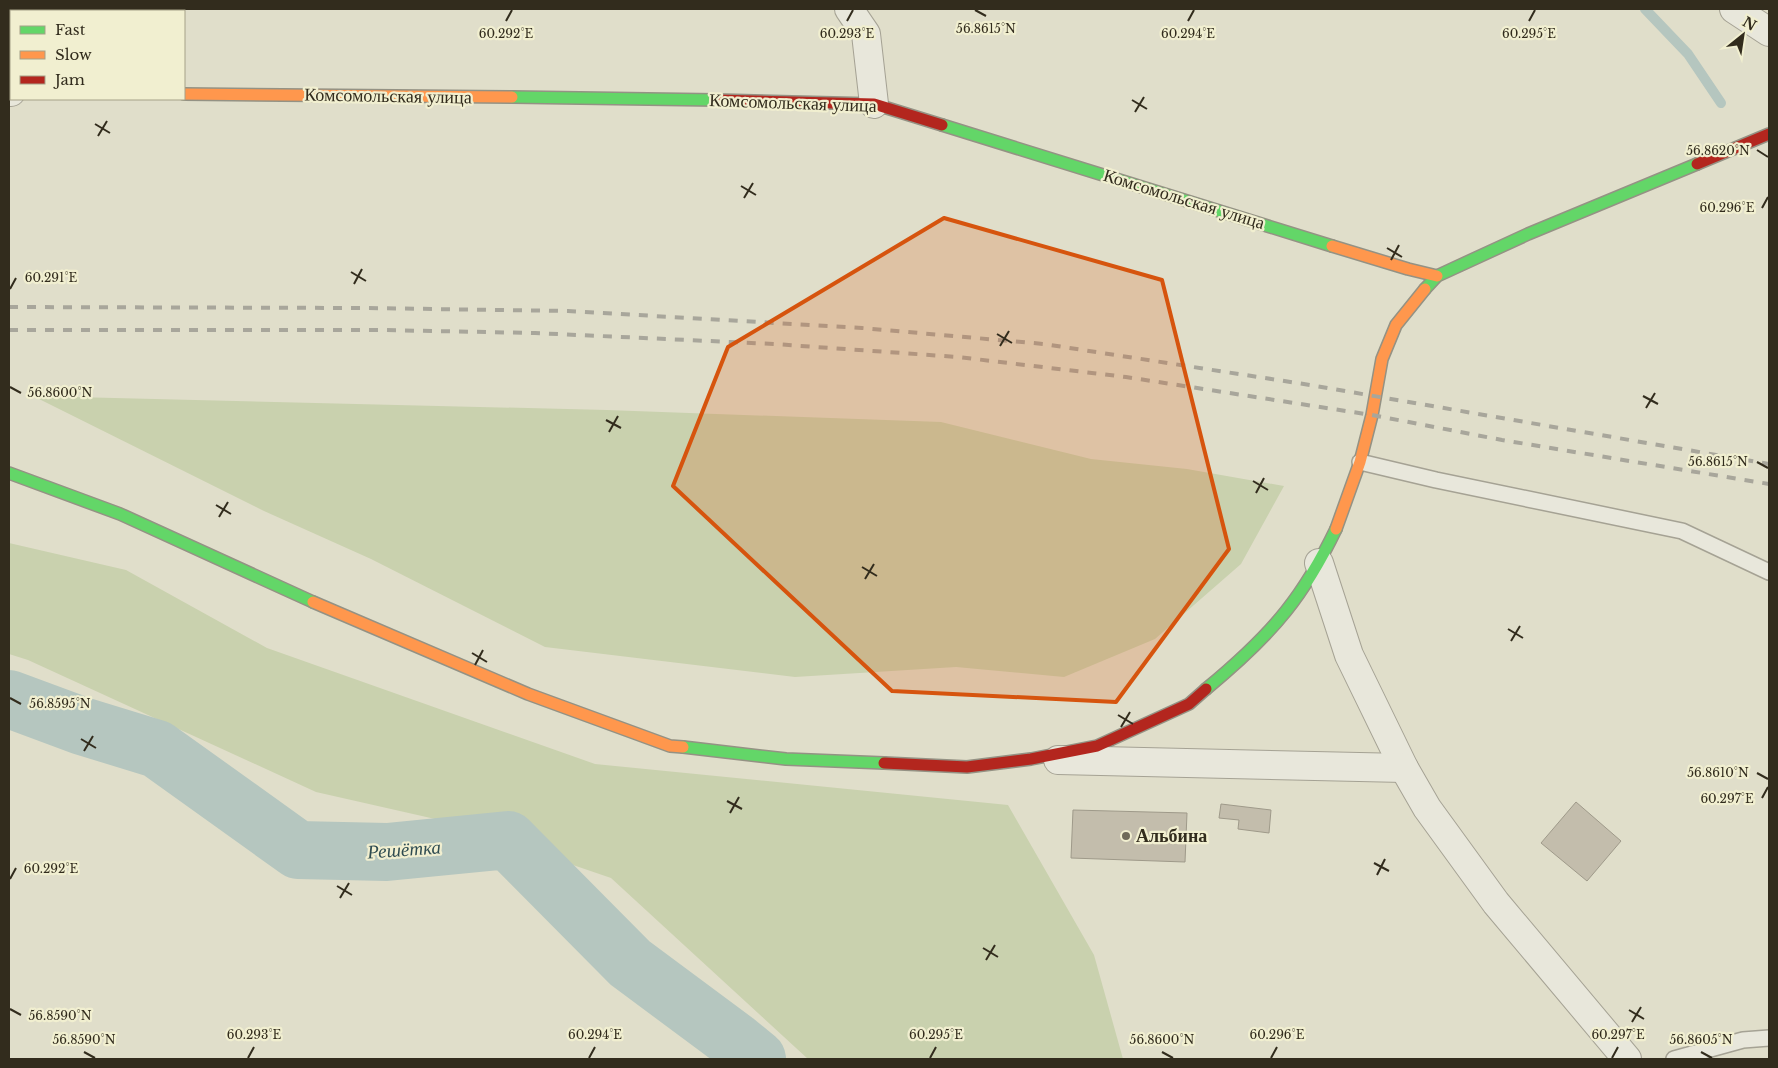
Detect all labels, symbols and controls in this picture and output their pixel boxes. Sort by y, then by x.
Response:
legend [10,10,185,100]
north arrow [1718,10,1768,60]
text: N [1739,13,1760,35]
text: Fast [55,20,86,39]
text: 56.8615°N [956,21,1016,36]
text: 60.292°E [479,26,534,41]
text: 60.293°E [820,26,875,41]
text: 60.294°E [1161,26,1215,41]
text: 60.295°E [1502,26,1556,41]
text: Slow [55,45,92,64]
text: Jam [53,70,85,89]
street label: Комсомольская улица [304,84,472,108]
street label: Комсомольская улица [709,89,877,117]
text: 56.8620°N [1686,143,1750,158]
street label: Комсомольская улица [1101,164,1267,234]
text: 60.296°E [1700,200,1755,215]
text: 60.291°E [25,270,78,285]
text: 56.8600°N [28,385,93,400]
text: 56.8615°N [1688,454,1748,469]
text: 56.8595°N [29,696,91,711]
text: 56.8610°N [1687,765,1749,780]
text: 60.297°E [1700,791,1754,806]
place label: Альбина [1136,825,1207,847]
marker: Альбина [1120,830,1132,842]
water label: Решётка [365,835,442,864]
text: 60.292°E [24,861,79,876]
text: 56.8590°N [28,1008,92,1023]
text: 60.293°E [227,1027,282,1042]
text: 60.294°E [568,1027,622,1042]
text: 60.295°E [909,1027,963,1042]
text: 60.296°E [1250,1027,1305,1042]
text: 60.297°E [1591,1027,1645,1042]
text: 56.8590°N [52,1032,116,1047]
text: 56.8600°N [1130,1032,1195,1047]
text: 56.8605°N [1669,1032,1733,1047]

